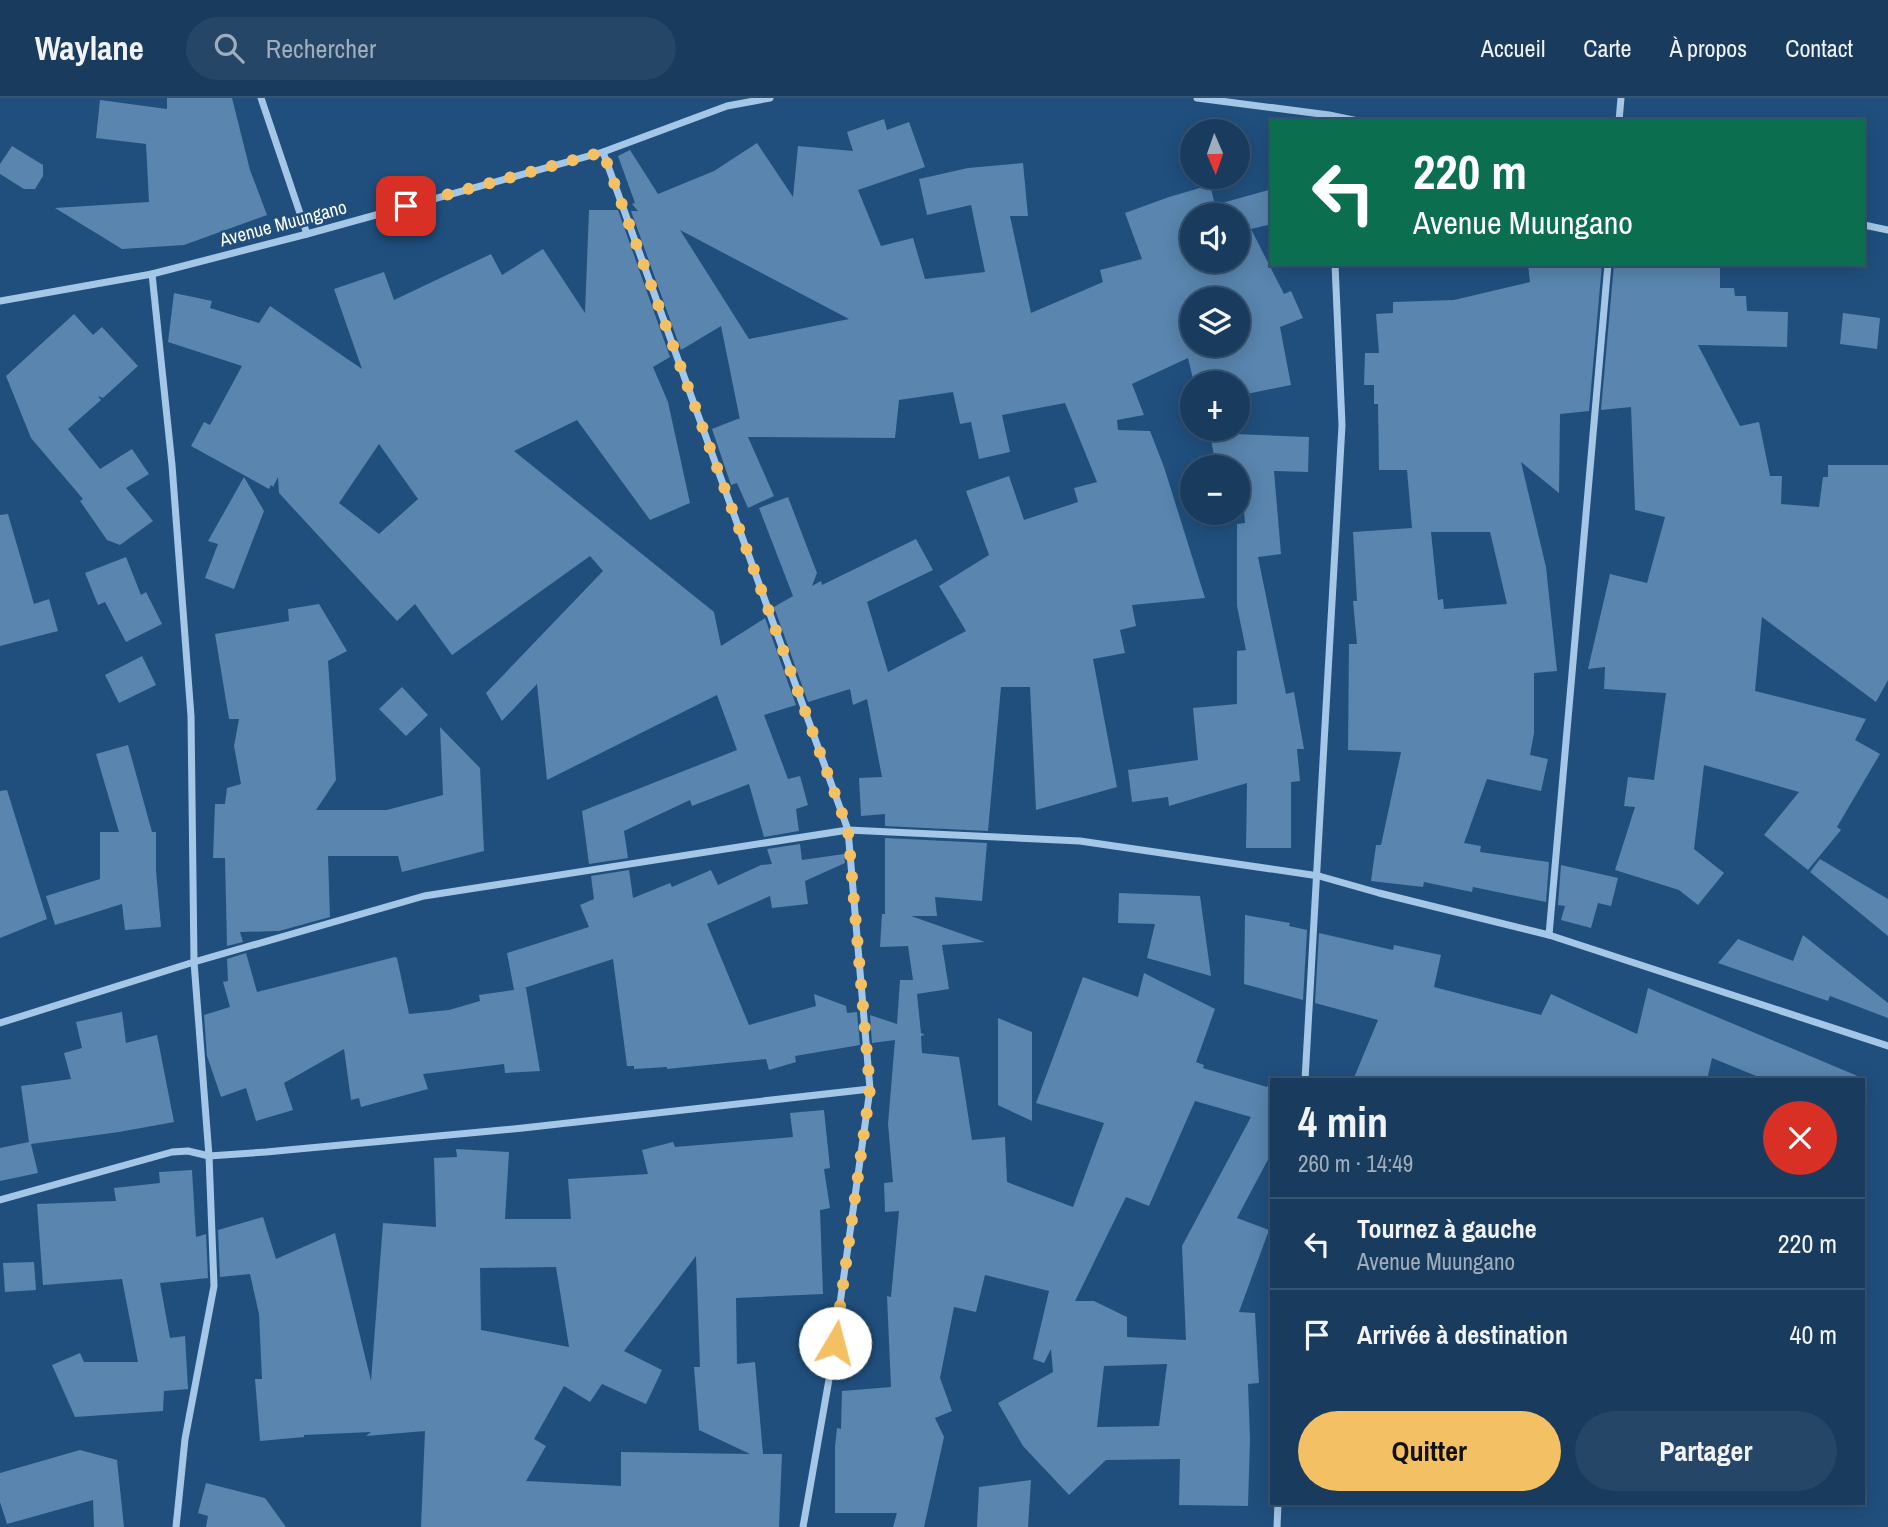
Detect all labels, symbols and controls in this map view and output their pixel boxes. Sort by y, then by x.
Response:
search box [186,17,676,80]
text: Waylane [35,26,144,70]
icon: search [210,29,248,67]
text: Rechercher [266,31,376,66]
text: Accueil [1481,32,1545,64]
text: Carte [1583,32,1631,64]
text: À propos [1669,32,1747,64]
text: Contact [1785,32,1853,64]
north arrow [1180,119,1250,189]
map controls [1180,119,1250,525]
text: 220 m [1413,138,1527,204]
icon: left [1298,147,1389,238]
pin [376,176,436,236]
icon: arrive [387,187,425,225]
street label: Avenue Muungano [216,194,349,253]
text: Avenue Muungano [1413,201,1633,244]
button: sound [1180,203,1250,273]
button: layers [1180,287,1250,357]
button: + [1180,371,1250,441]
button: − [1180,455,1250,525]
text: 4 min [1298,1094,1388,1150]
button: close [1763,1101,1837,1175]
text: 260 m · 14:49 [1298,1148,1413,1179]
text: Tournez à gauche [1357,1211,1537,1246]
icon: left [1298,1225,1336,1263]
text: 220 m [1778,1226,1837,1261]
text: Avenue Muungano [1357,1246,1515,1277]
position arrow [798,1306,872,1380]
icon: arrive [1298,1316,1336,1354]
text: Arrivée à destination [1357,1317,1568,1352]
text: 40 m [1790,1317,1837,1352]
button: Quitter [1298,1411,1561,1491]
button: Partager [1575,1411,1837,1491]

